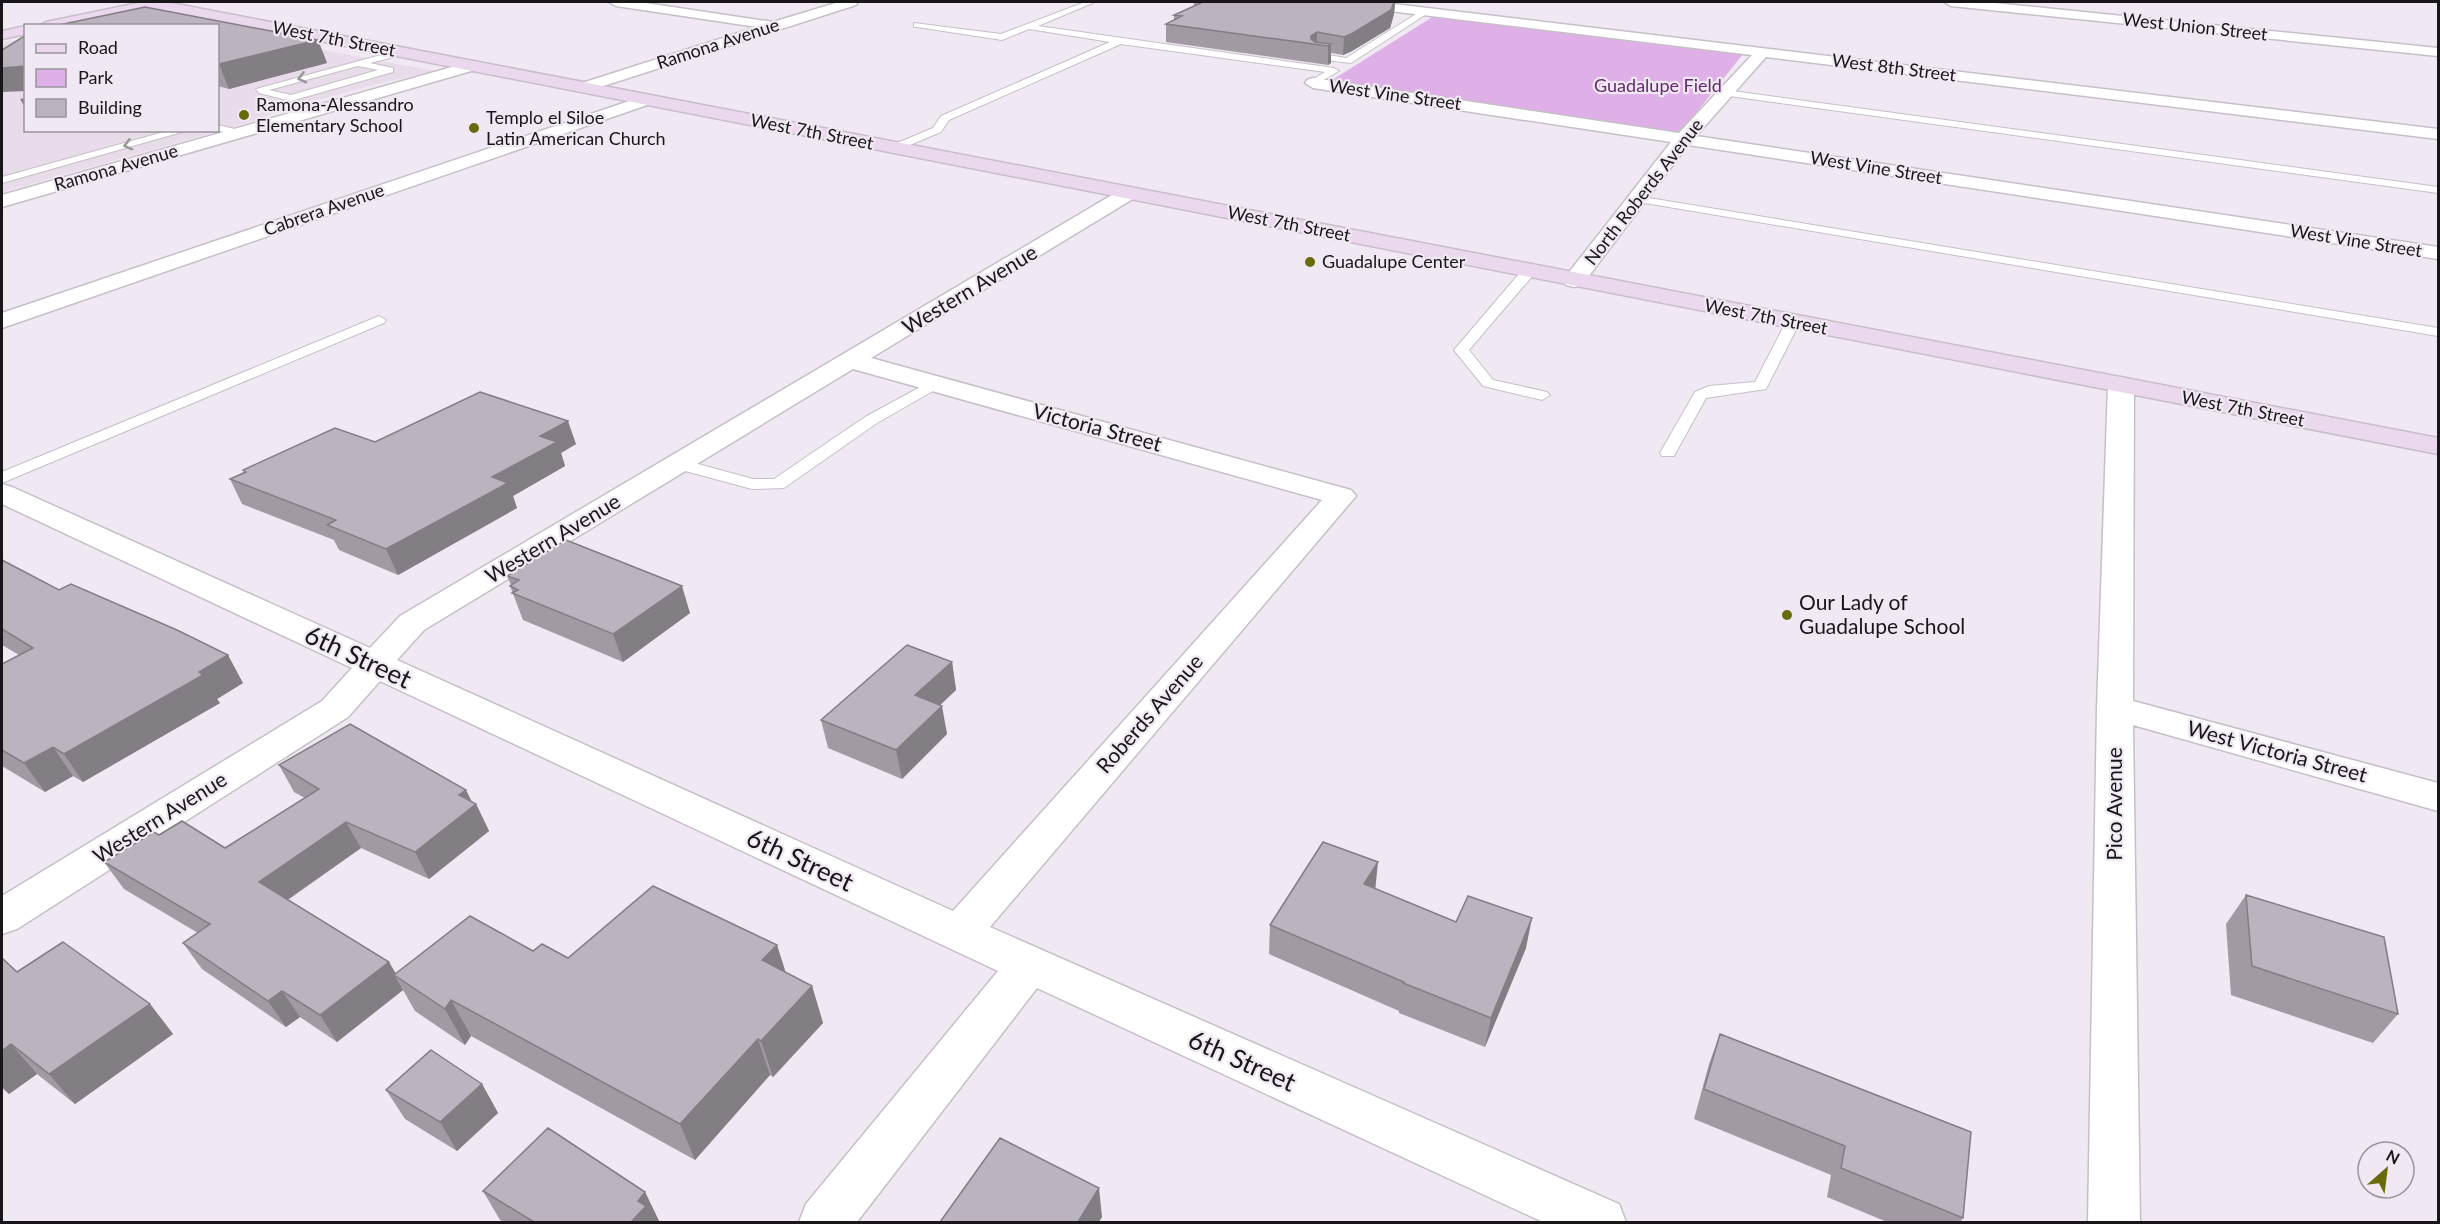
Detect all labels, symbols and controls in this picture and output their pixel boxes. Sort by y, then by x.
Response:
street label: West Union Street [2122,7,2269,45]
street label: Ramona Avenue [654,13,782,73]
street label: West 7th Street [271,15,398,61]
legend [24,24,219,132]
text: Road [78,36,118,58]
street label: West 8th Street [1831,48,1958,86]
text: Park [78,66,114,88]
one-way arrow [297,71,307,84]
street label: West Vine Street [1328,74,1463,114]
park label: Guadalupe Field [1594,74,1722,96]
place label: Ramona-Alessandro Elementary School [256,93,414,136]
text: Building [78,96,142,118]
place label: Templo el Siloe Latin American Church [486,106,666,149]
marker: Ramona-Alessandro Elementary School [237,108,251,122]
street label: West 7th Street [749,108,876,154]
street label: North Roberds Avenue [1579,114,1707,269]
marker: Templo el Siloe Latin American Church [467,121,481,135]
one-way arrow [123,138,133,151]
street label: Ramona Avenue [51,139,180,195]
street label: West Vine Street [1809,146,1944,188]
street label: Cabrera Avenue [261,178,387,240]
street label: West 7th Street [1226,200,1353,246]
street label: West Vine Street [2289,219,2424,261]
street label: Western Avenue [897,239,1041,339]
place label: Guadalupe Center [1322,250,1466,272]
marker: Guadalupe Center [1303,255,1317,269]
street label: West 7th Street [1703,293,1830,339]
street label: West 7th Street [2180,385,2307,431]
street label: Victoria Street [1030,397,1165,456]
street label: Western Avenue [480,488,624,588]
place label: Our Lady of Guadalupe School [1799,589,1965,638]
marker: Our Lady of Guadalupe School [1780,608,1794,622]
street label: 6th Street [300,617,417,695]
street label: Roberds Avenue [1090,648,1207,778]
street label: West Victoria Street [2185,714,2371,787]
street label: Pico Avenue [2101,747,2126,861]
street label: Western Avenue [88,766,231,868]
street label: 6th Street [742,820,859,898]
street label: 6th Street [1184,1022,1302,1098]
north arrow [2356,1140,2416,1200]
text: N [2383,1145,2403,1168]

